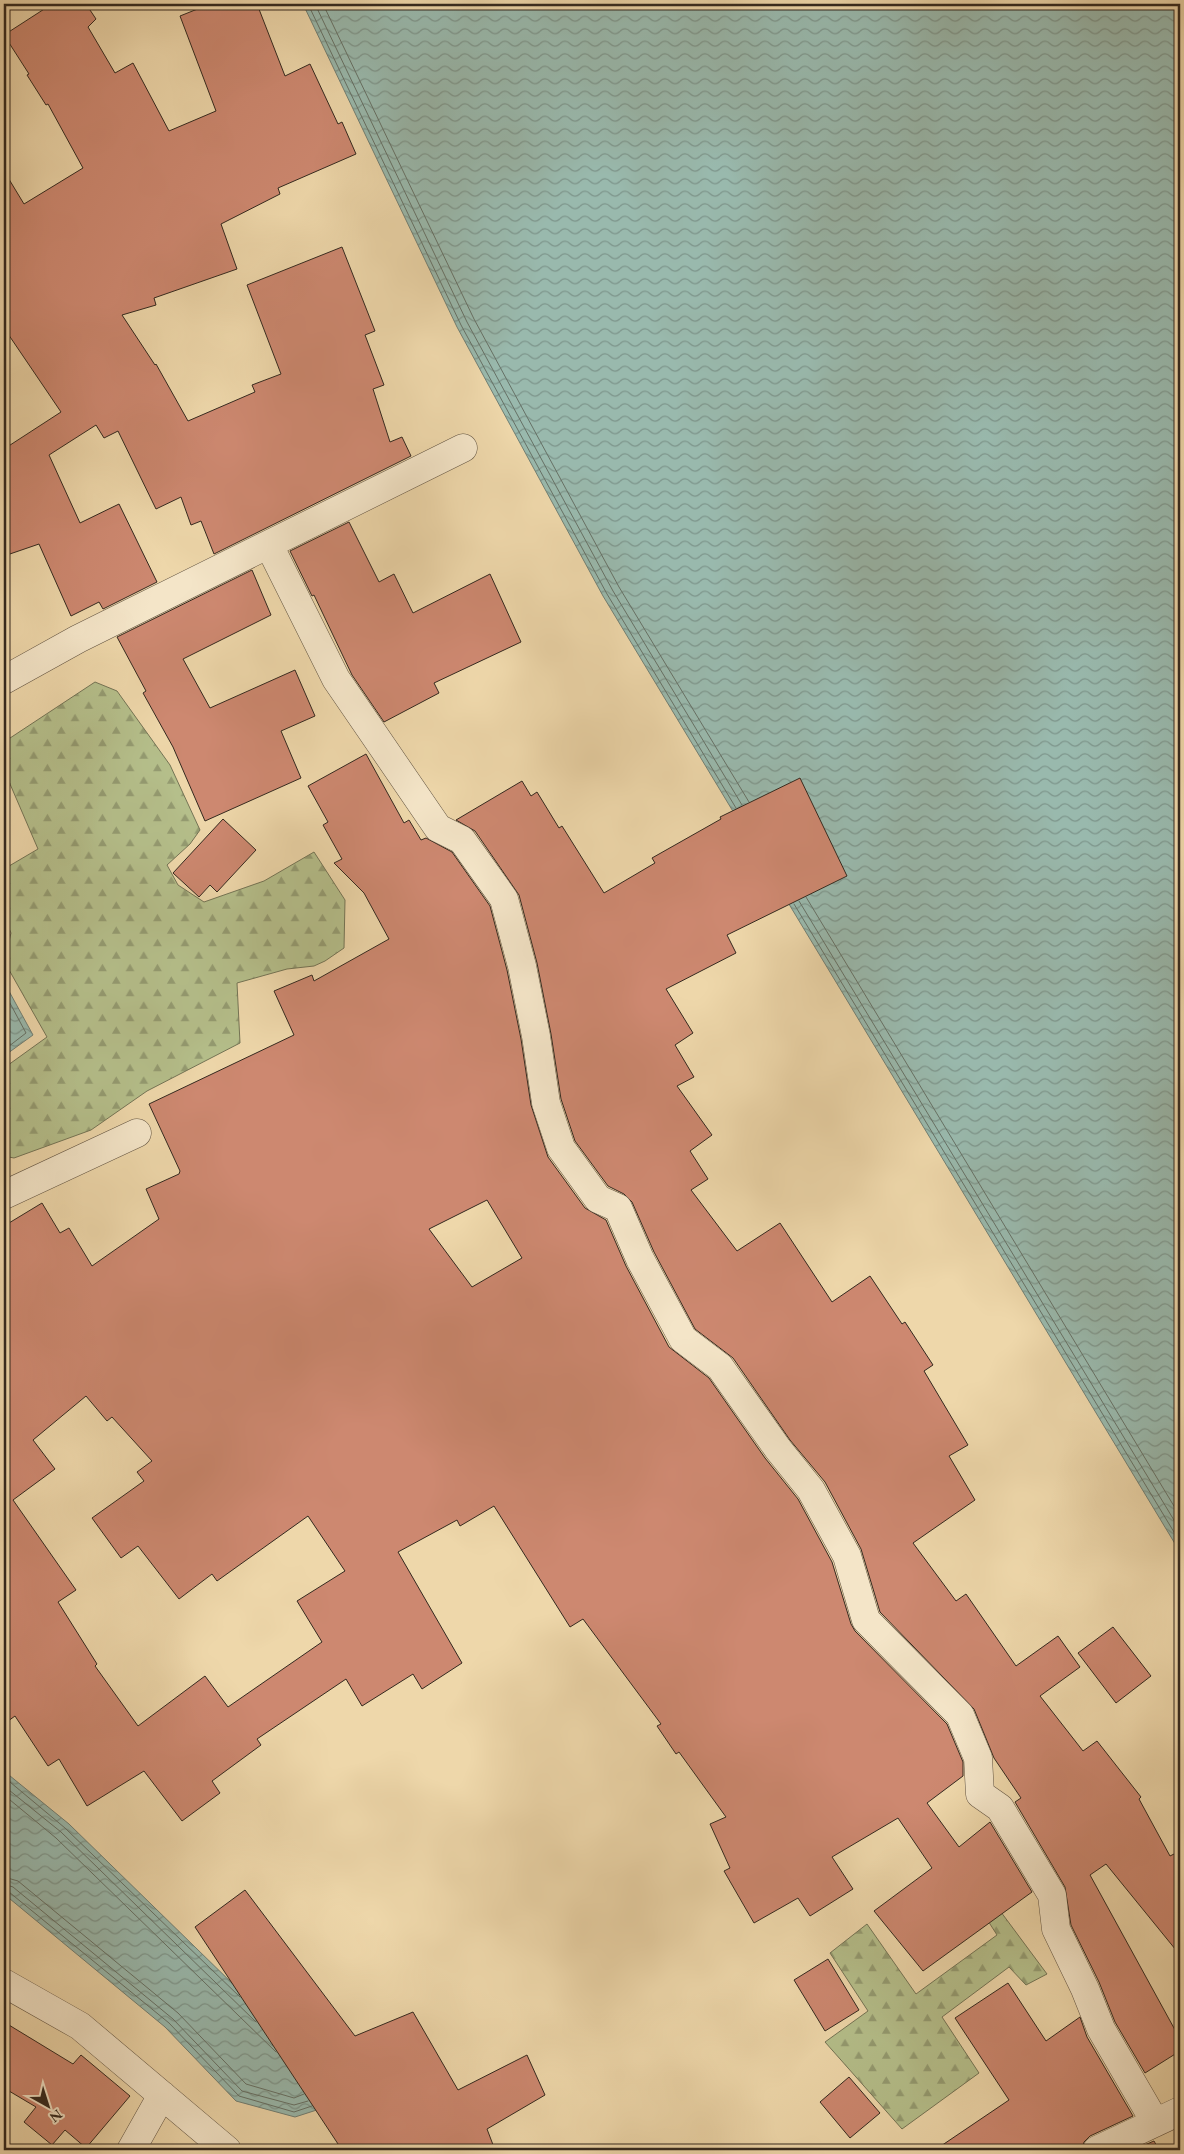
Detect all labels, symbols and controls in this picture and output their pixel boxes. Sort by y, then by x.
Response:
north arrow [22,2082,72,2132]
text: N [46,2106,66,2127]

